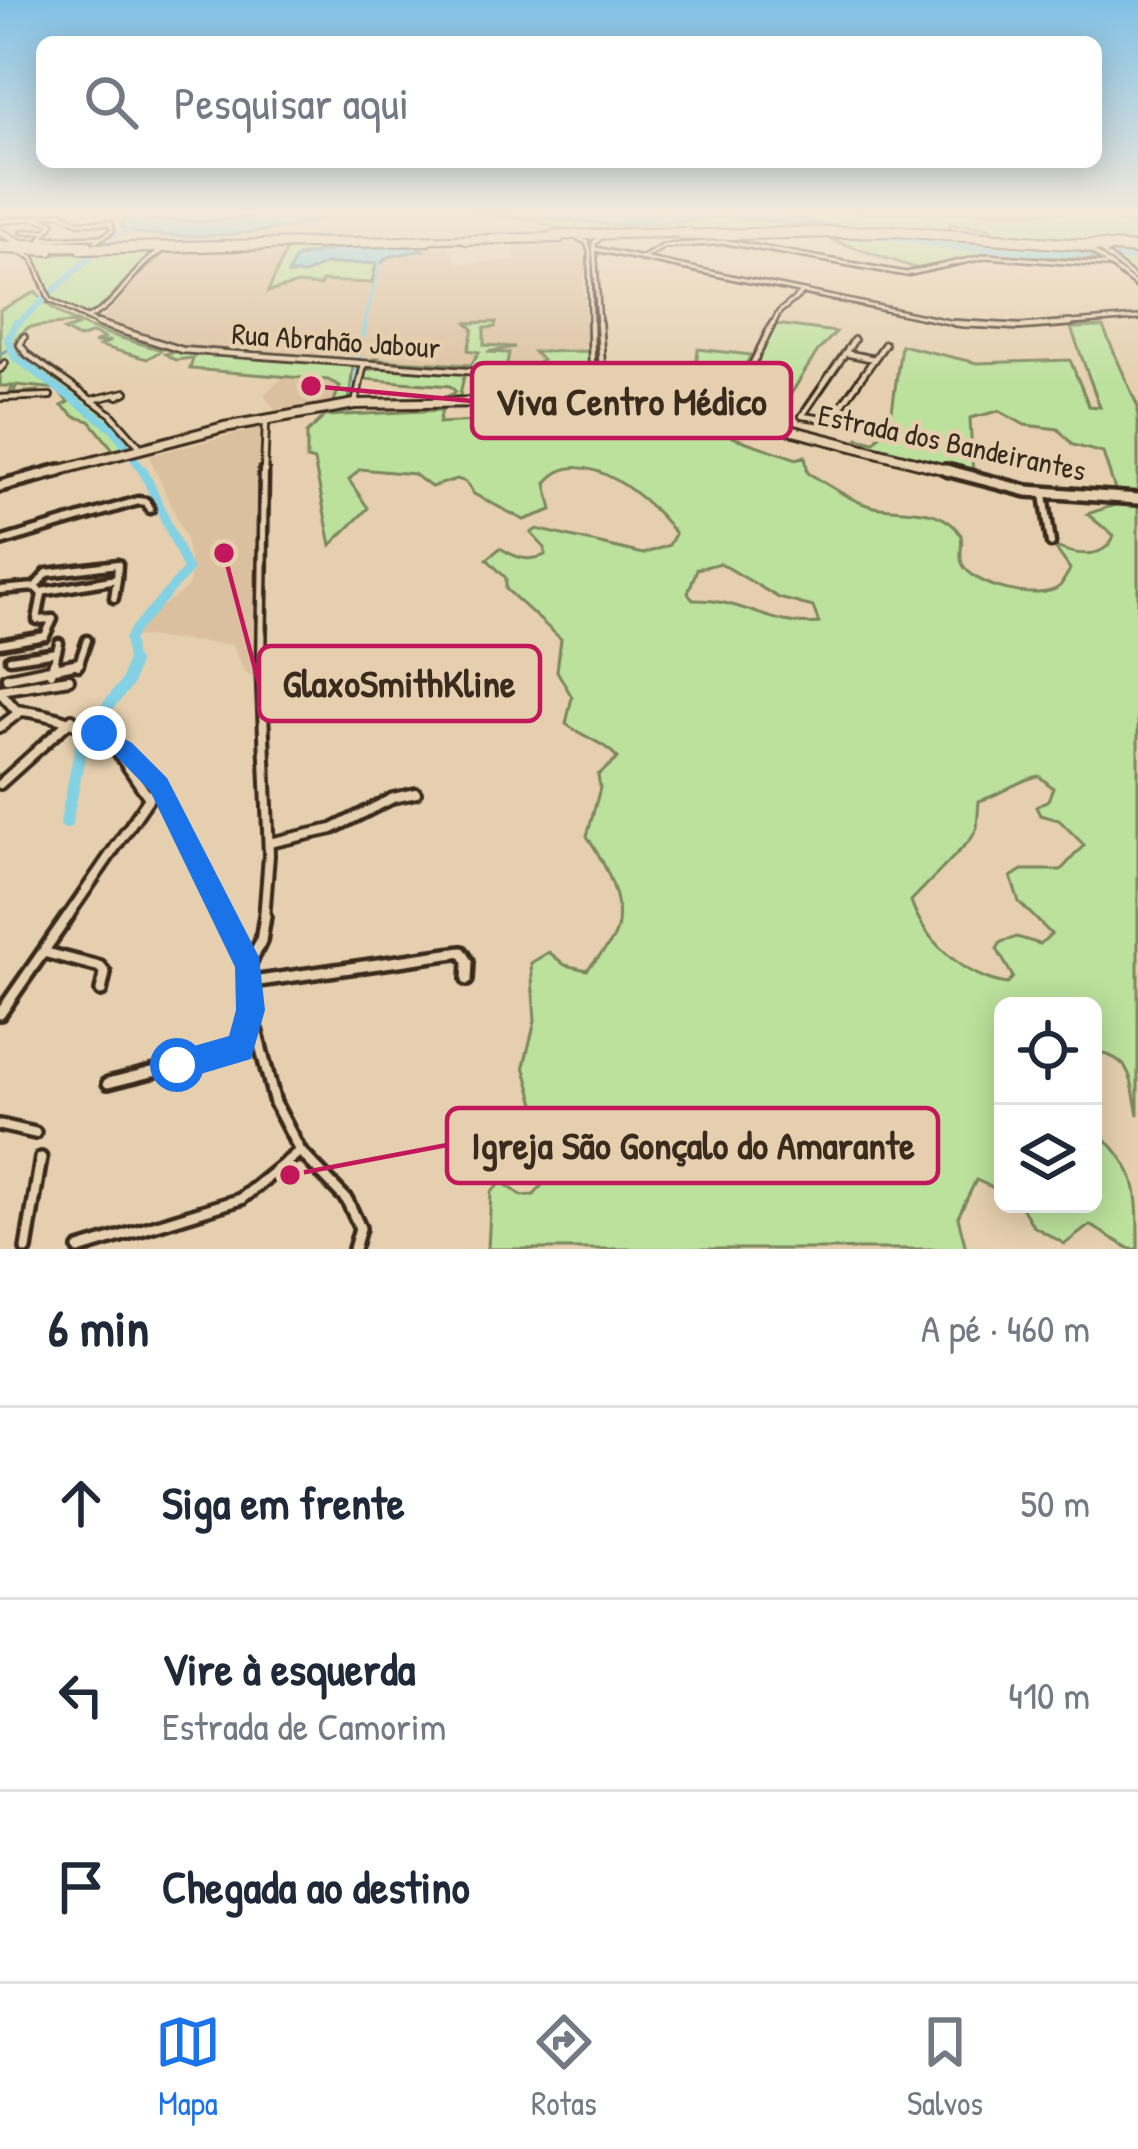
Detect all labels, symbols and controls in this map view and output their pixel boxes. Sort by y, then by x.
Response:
search box [36,36,1102,168]
icon: search [78,69,144,135]
text: Pesquisar aqui [174,72,409,133]
street label: Rua Abrahão Jabour [231,313,442,367]
callout: Viva Centro Médico [472,363,791,438]
text: Viva Centro Médico [495,374,767,427]
street label: Estrada dos Bandeirantes [815,394,1090,490]
callout: GlaxoSmithKline [259,646,540,721]
text: GlaxoSmithKline [282,656,516,709]
route end [72,706,126,760]
map controls [994,997,1102,1213]
button: locate [994,997,1102,1105]
route start [150,1038,204,1092]
button: layers [994,1105,1102,1213]
callout: Igreja São Gonçalo do Amarante [447,1108,938,1183]
text: Igreja São Gonçalo do Amarante [471,1118,915,1172]
text: 6 min [48,1293,149,1362]
text: A pé · 460 m [921,1301,1090,1354]
icon: ahead [48,1470,114,1536]
text: Siga em frente [162,1472,405,1533]
text: 50 m [1021,1476,1090,1529]
text: Vire à esquerda [162,1638,415,1699]
icon: left [48,1662,114,1728]
text: 410 m [1008,1668,1090,1721]
text: Estrada de Camorim [162,1699,446,1752]
icon: arrive [48,1854,114,1920]
text: Chegada ao destino [162,1856,470,1917]
tab: Mapa [155,2009,221,2125]
tab: Rotas [531,2009,597,2125]
tab: Salvos [907,2009,983,2125]

